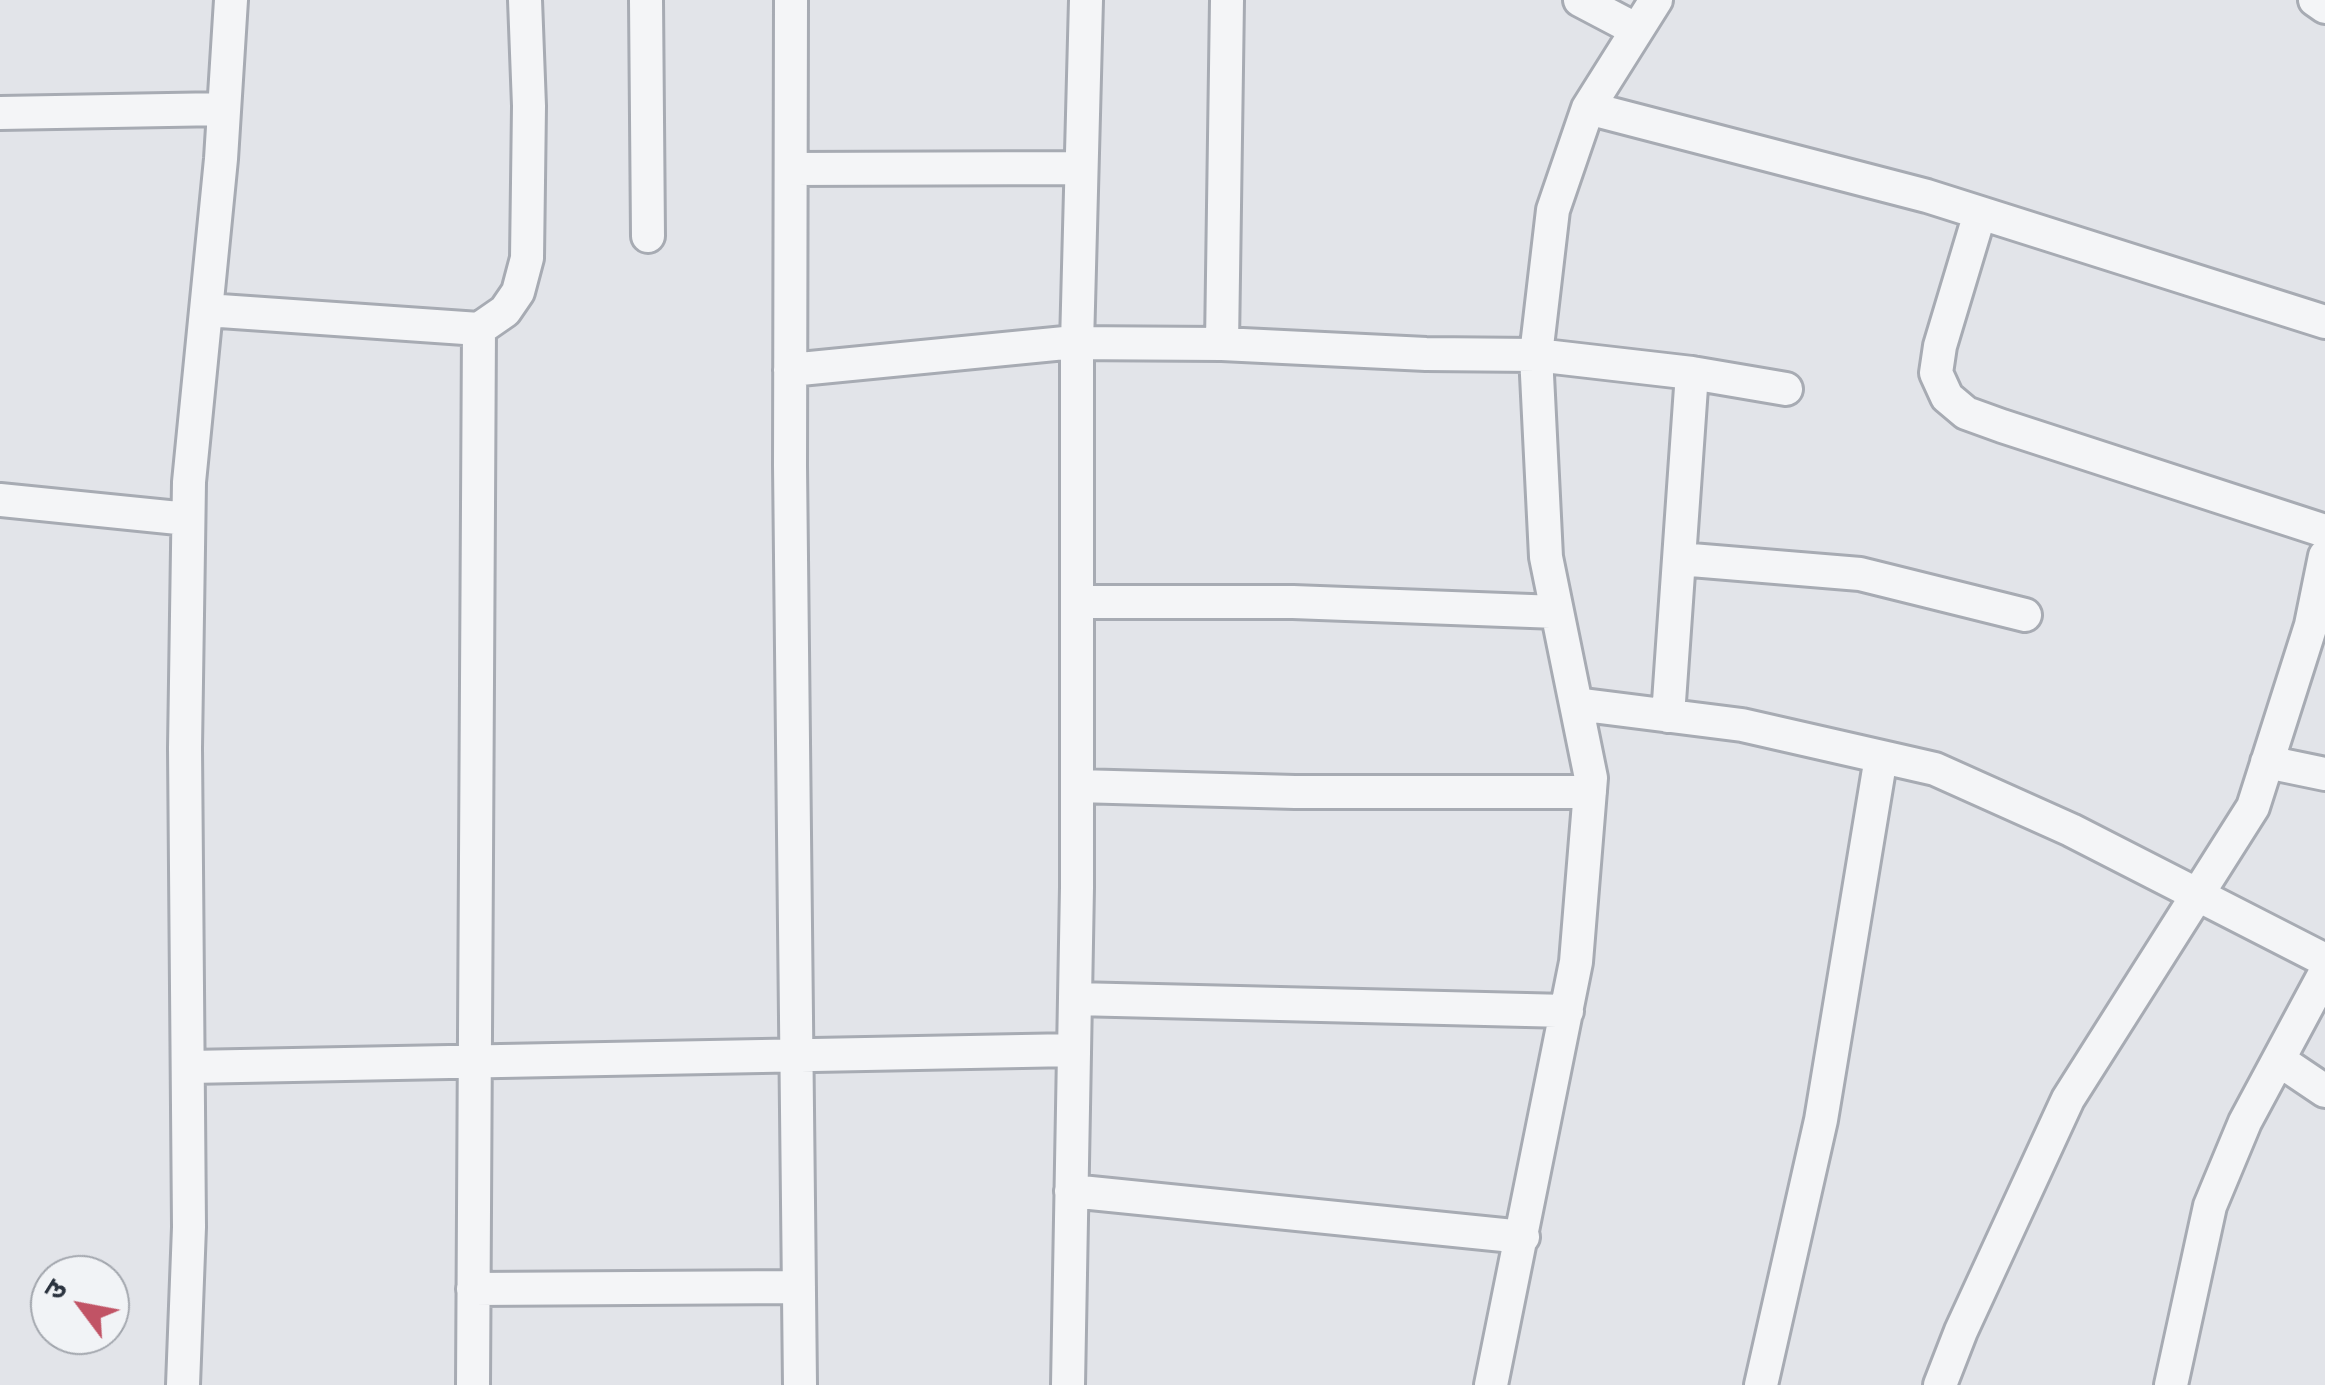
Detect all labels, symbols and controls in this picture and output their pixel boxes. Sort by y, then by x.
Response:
north arrow [30,1255,130,1355]
text: उ [37,1274,74,1306]

